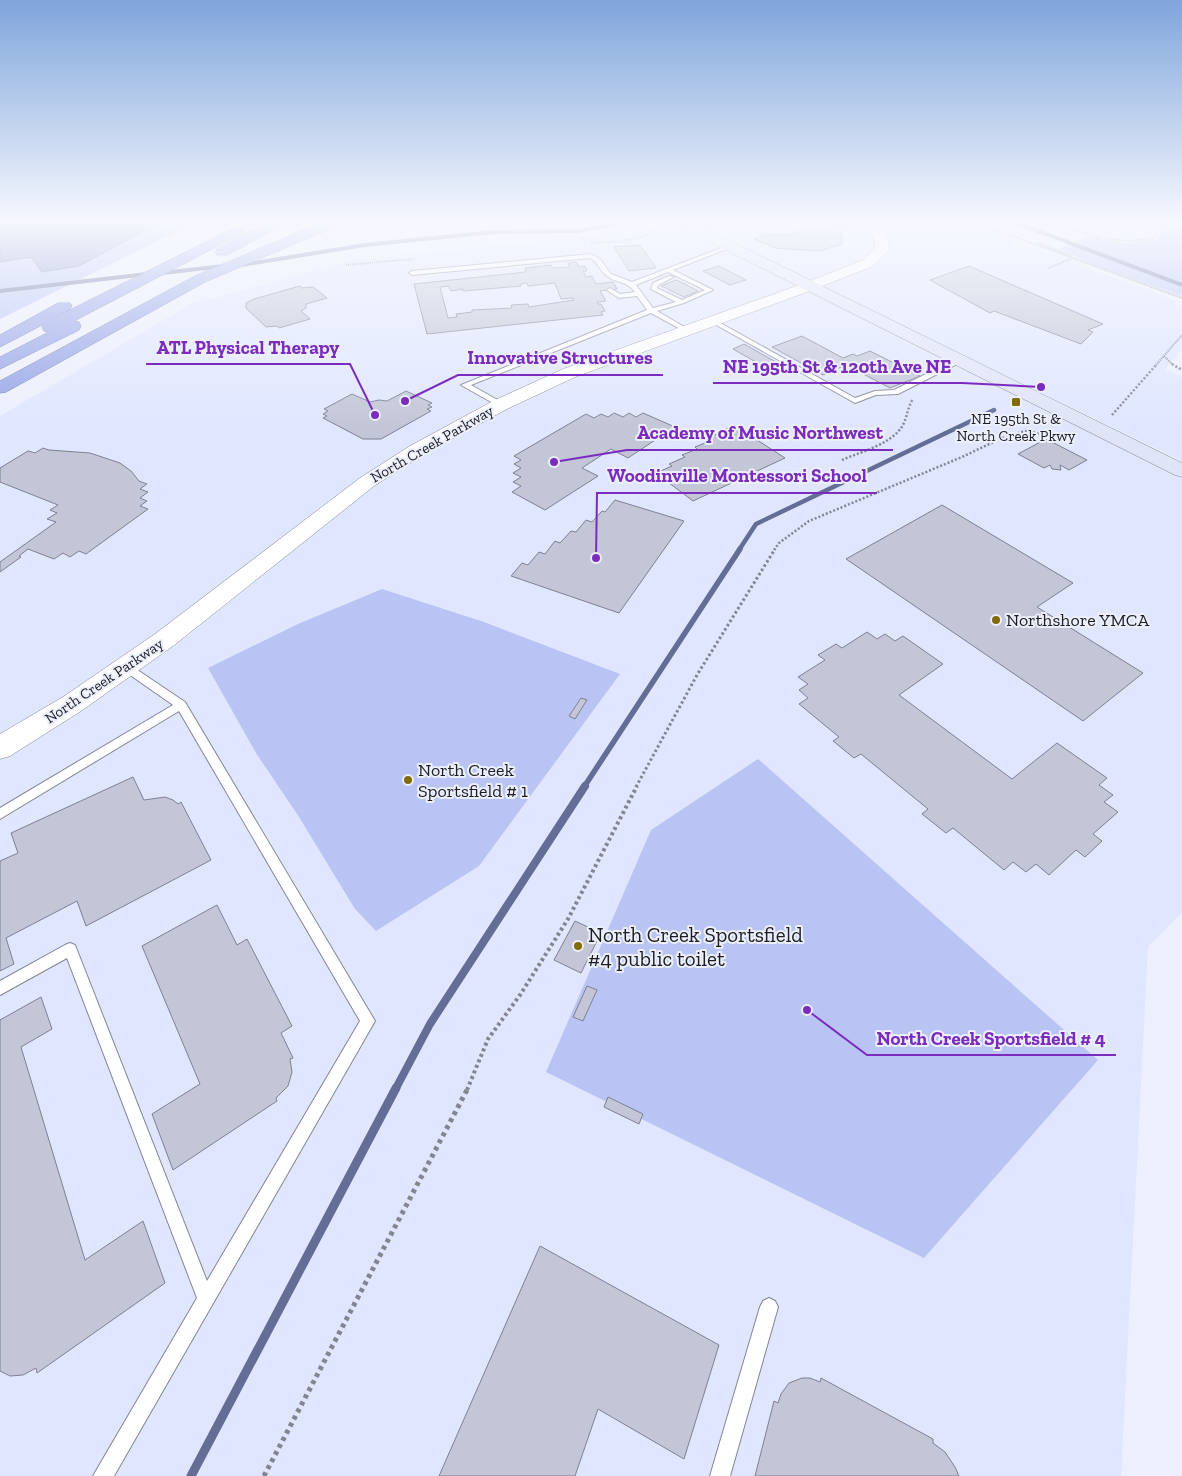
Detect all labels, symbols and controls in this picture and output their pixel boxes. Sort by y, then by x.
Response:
callout: ATL Physical Therapy [146,330,350,364]
text: ATL Physical Therapy [157,336,339,359]
callout: Innovative Structures [458,341,663,375]
text: Innovative Structures [467,346,653,369]
callout: NE 195th St & 120th Ave NE [713,349,962,383]
text: NE 195th St & 120th Ave NE [723,355,951,378]
marker: NE 195th St & North Creek Pkwy [1010,396,1022,408]
street label: North Creek Parkway [367,401,497,487]
place label: NE 195th St & North Creek Pkwy [957,410,1076,445]
callout: Academy of Music Northwest [627,416,893,450]
text: Academy of Music Northwest [637,421,883,444]
callout: Woodinville Montessori School [597,459,877,493]
text: Woodinville Montessori School [607,464,867,487]
place label: Northshore YMCA [1006,609,1149,631]
marker: Northshore YMCA [990,614,1002,626]
street label: North Creek Parkway [41,634,167,727]
place label: North Creek Sportsfield # 1 [418,759,528,802]
marker: North Creek Sportsfield # 1 [402,774,414,786]
place label: North Creek Sportsfield #4 public toilet [588,922,803,971]
marker: North Creek Sportsfield #4 public toilet [572,940,584,952]
callout: North Creek Sportsfield # 4 [867,1021,1116,1055]
text: North Creek Sportsfield # 4 [876,1027,1106,1050]

